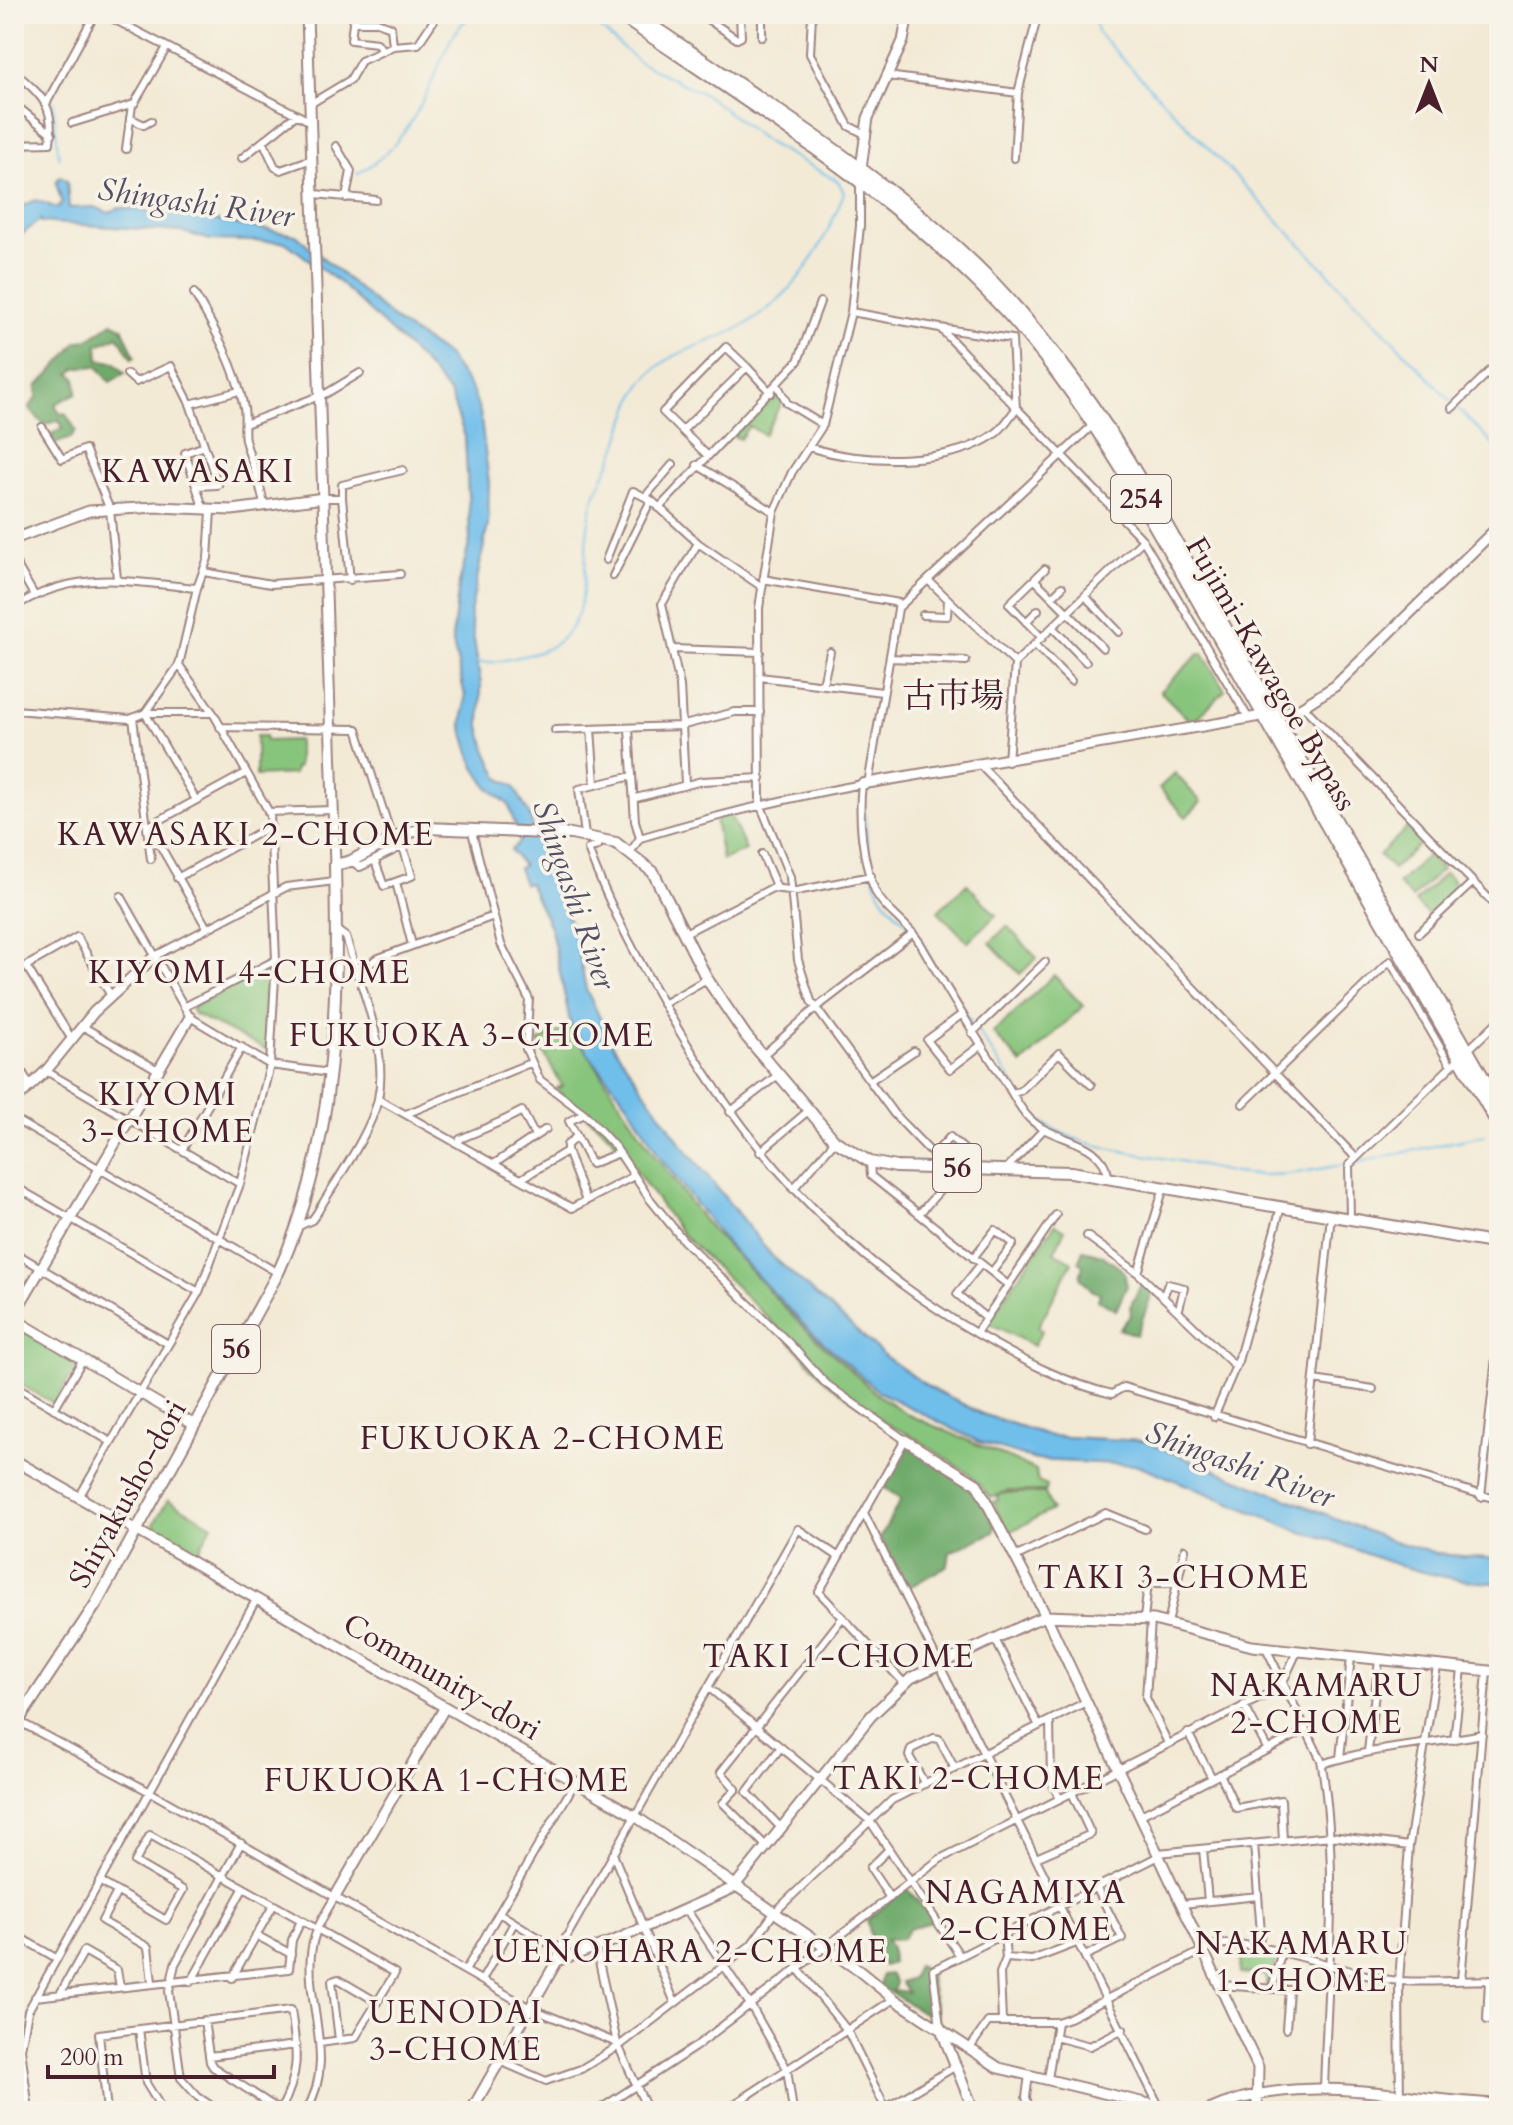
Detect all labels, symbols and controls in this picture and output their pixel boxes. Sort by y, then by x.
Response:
north arrow [1389,44,1469,124]
text: N [1419,50,1439,80]
water label: Shingashi River [95,167,298,239]
district label: KAWASAKI [101,450,295,494]
road number: 254 [1111,475,1171,523]
street label: Fujimi-Kawagoe Bypass [1176,530,1366,818]
district label: 古市場 [902,673,1004,719]
water label: Shingashi River [521,794,627,997]
district label: KAWASAKI 2-CHOME [57,813,435,857]
district label: KIYOMI 4-CHOME [88,951,412,995]
district label: FUKUOKA 3-CHOME [289,1014,655,1058]
district label: KIYOMI 3-CHOME [81,1073,255,1154]
road number: 56 [933,1144,981,1192]
road number: 56 [212,1325,260,1373]
street label: Shiyakusho-dori [59,1393,197,1595]
water label: Shingashi River [1140,1411,1342,1520]
district label: FUKUOKA 2-CHOME [360,1417,726,1461]
district label: TAKI 3-CHOME [1038,1556,1310,1600]
street label: Community-dori [336,1604,548,1750]
district label: TAKI 1-CHOME [703,1635,975,1679]
district label: NAKAMARU 2-CHOME [1210,1664,1424,1745]
district label: TAKI 2-CHOME [833,1757,1105,1801]
district label: FUKUOKA 1-CHOME [264,1759,630,1803]
district label: NAGAMIYA 2-CHOME [925,1871,1127,1952]
district label: NAKAMARU 1-CHOME [1195,1922,1409,2003]
district label: UENOHARA 2-CHOME [493,1930,889,1974]
district label: UENODAI 3-CHOME [369,1991,543,2072]
scale bar [48,2029,274,2079]
text: 200 m [60,2041,124,2074]

